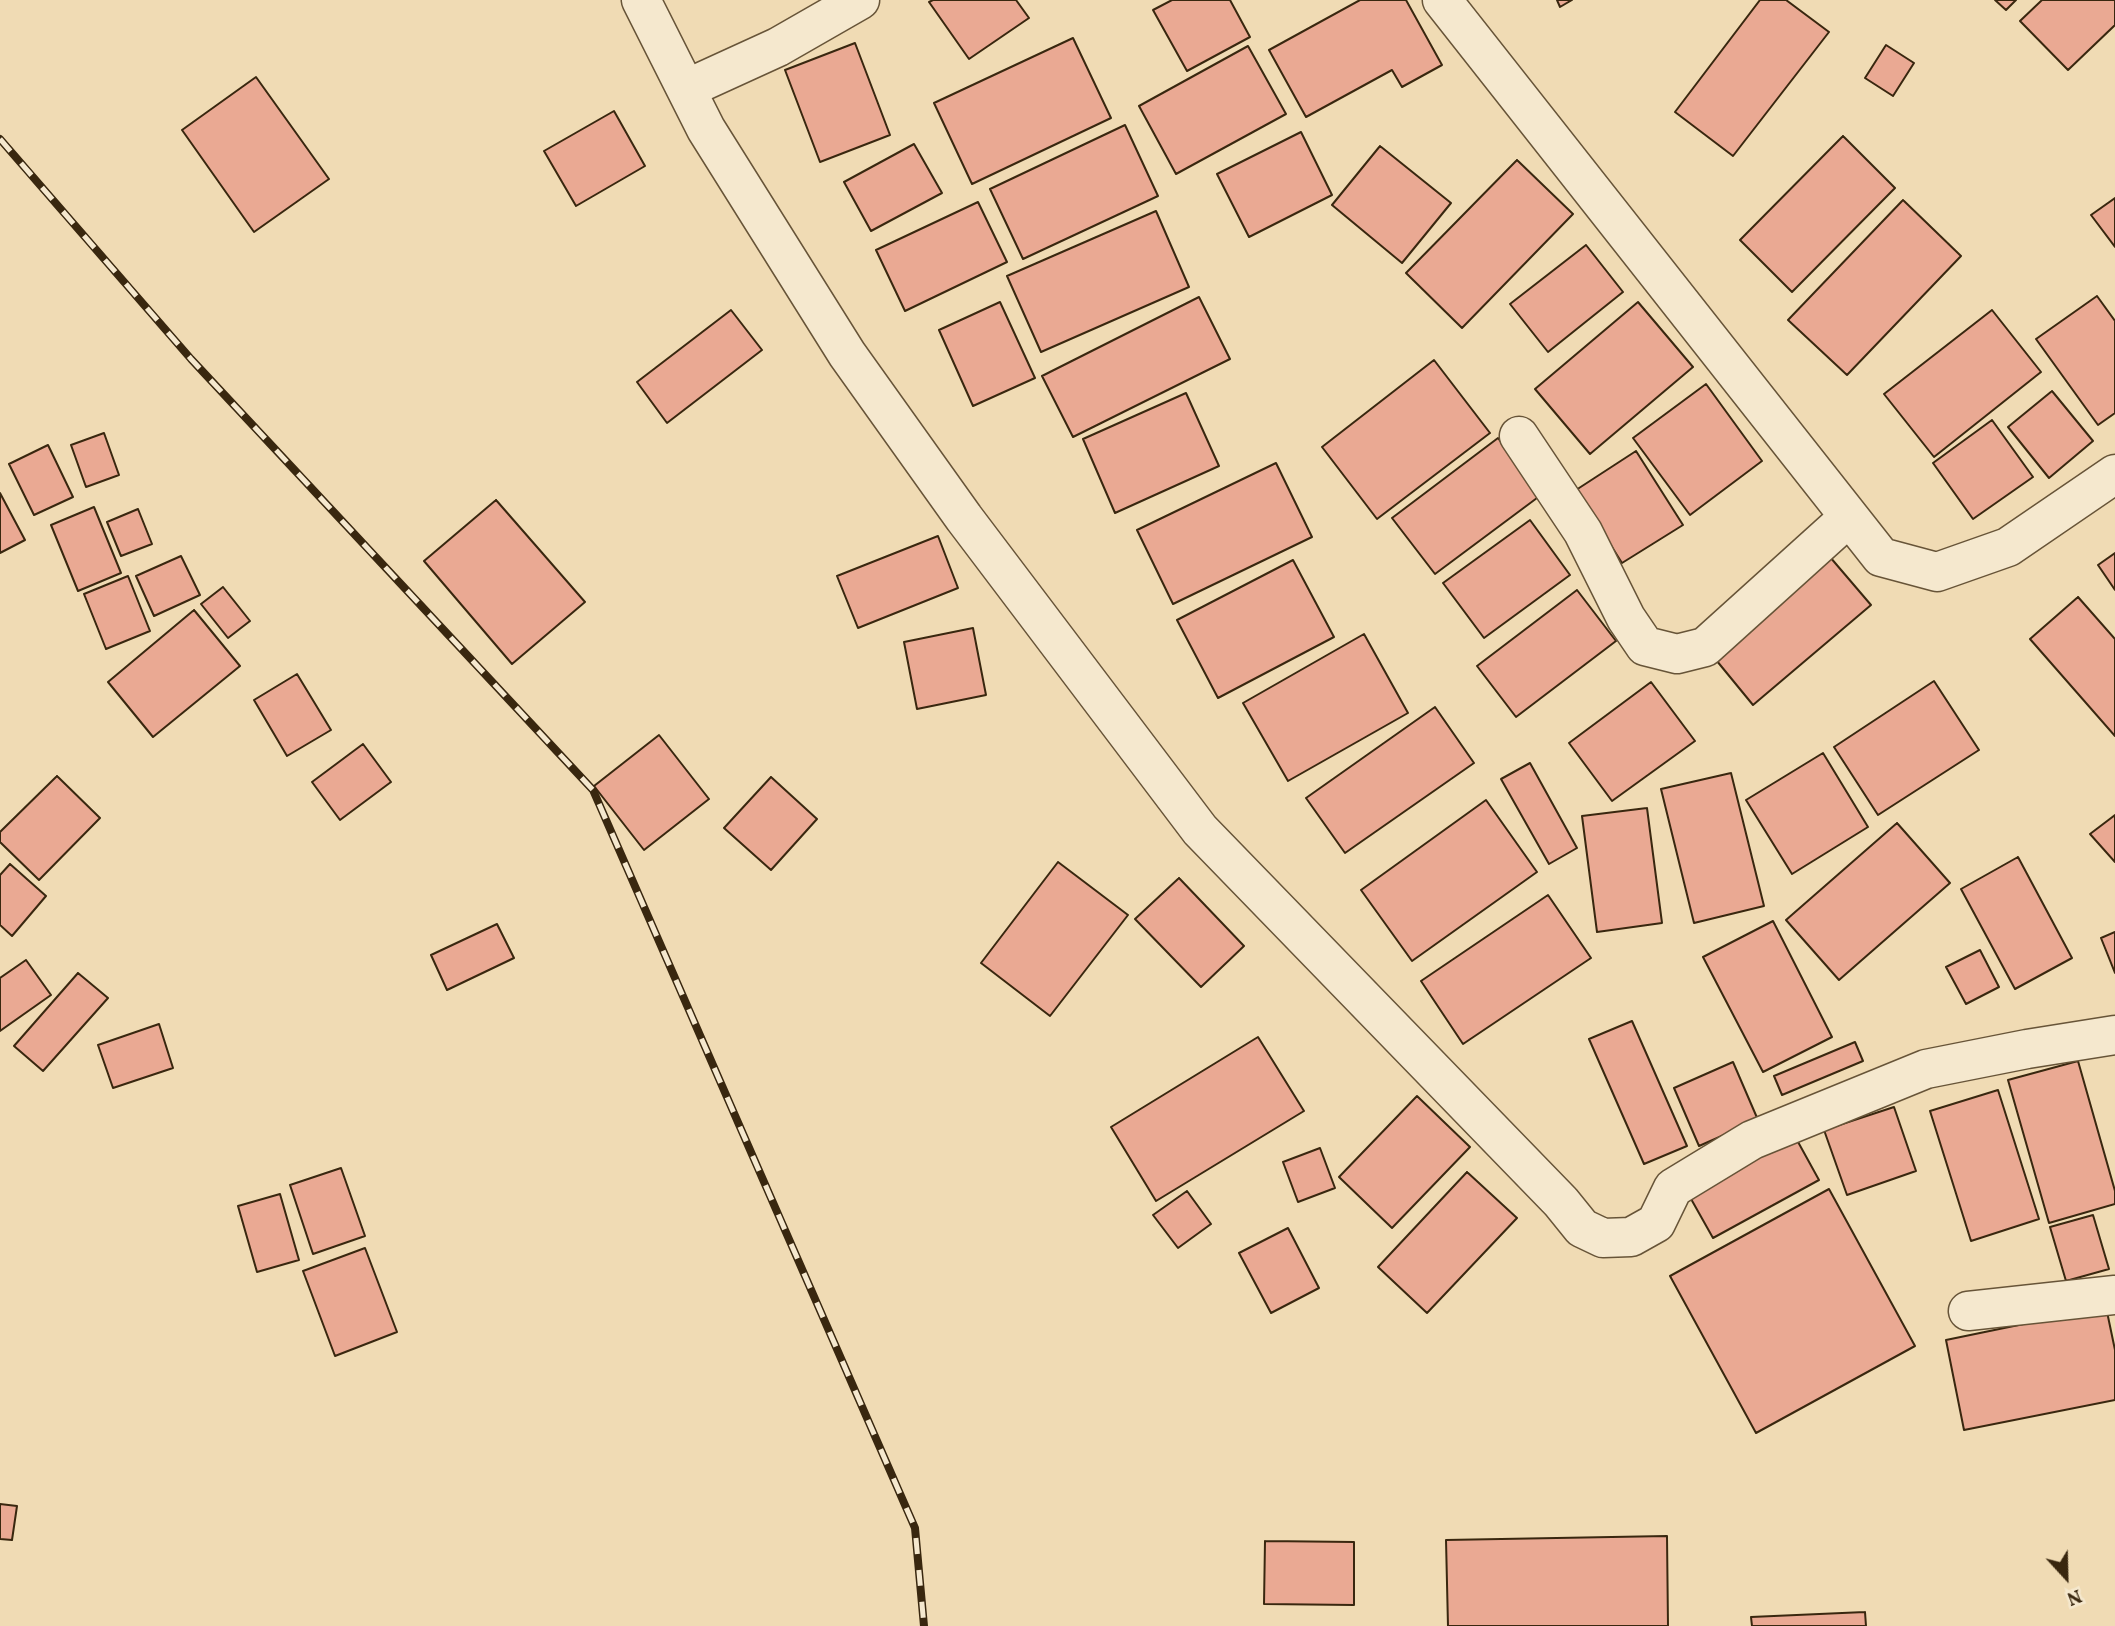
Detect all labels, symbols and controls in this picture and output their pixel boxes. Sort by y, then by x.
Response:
north arrow [2031,1542,2101,1612]
text: N [2063,1582,2085,1611]

